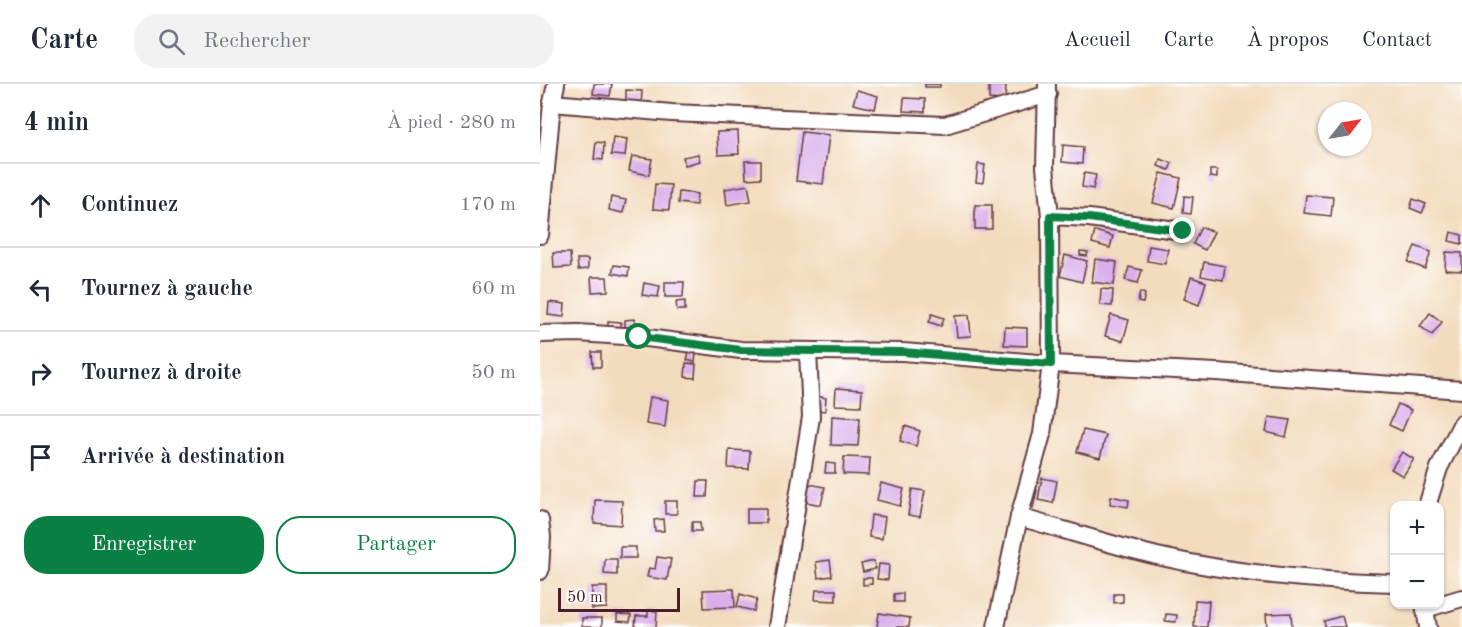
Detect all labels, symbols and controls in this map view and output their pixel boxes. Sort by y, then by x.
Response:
search box [134,14,554,68]
icon: search [155,25,188,58]
text: Carte [30,27,98,55]
text: Rechercher [203,30,311,52]
text: Accueil [1064,30,1131,51]
text: Carte [1164,30,1214,51]
text: À propos [1247,30,1329,51]
text: Contact [1362,30,1432,51]
north arrow [1318,102,1372,156]
text: 4 min [24,110,89,136]
text: À pied · 280 m [387,113,516,133]
icon: ahead [24,189,57,222]
text: Continuez [81,194,178,216]
text: 170 m [460,195,516,215]
route end [1169,217,1195,243]
icon: left [24,273,57,306]
text: Tournez à gauche [81,278,253,300]
text: 60 m [471,279,516,299]
route start [625,323,651,349]
icon: right [24,357,57,390]
text: Tournez à droite [81,362,242,384]
text: 50 m [471,363,516,383]
icon: arrive [24,441,57,474]
text: Arrivée à destination [81,446,285,468]
map controls [1390,501,1444,609]
button: + [1390,501,1444,555]
button: Enregistrer [24,516,264,574]
button: Partager [276,516,516,574]
button: − [1390,555,1444,609]
scale bar [558,585,680,612]
text: 50 m [567,590,603,606]

